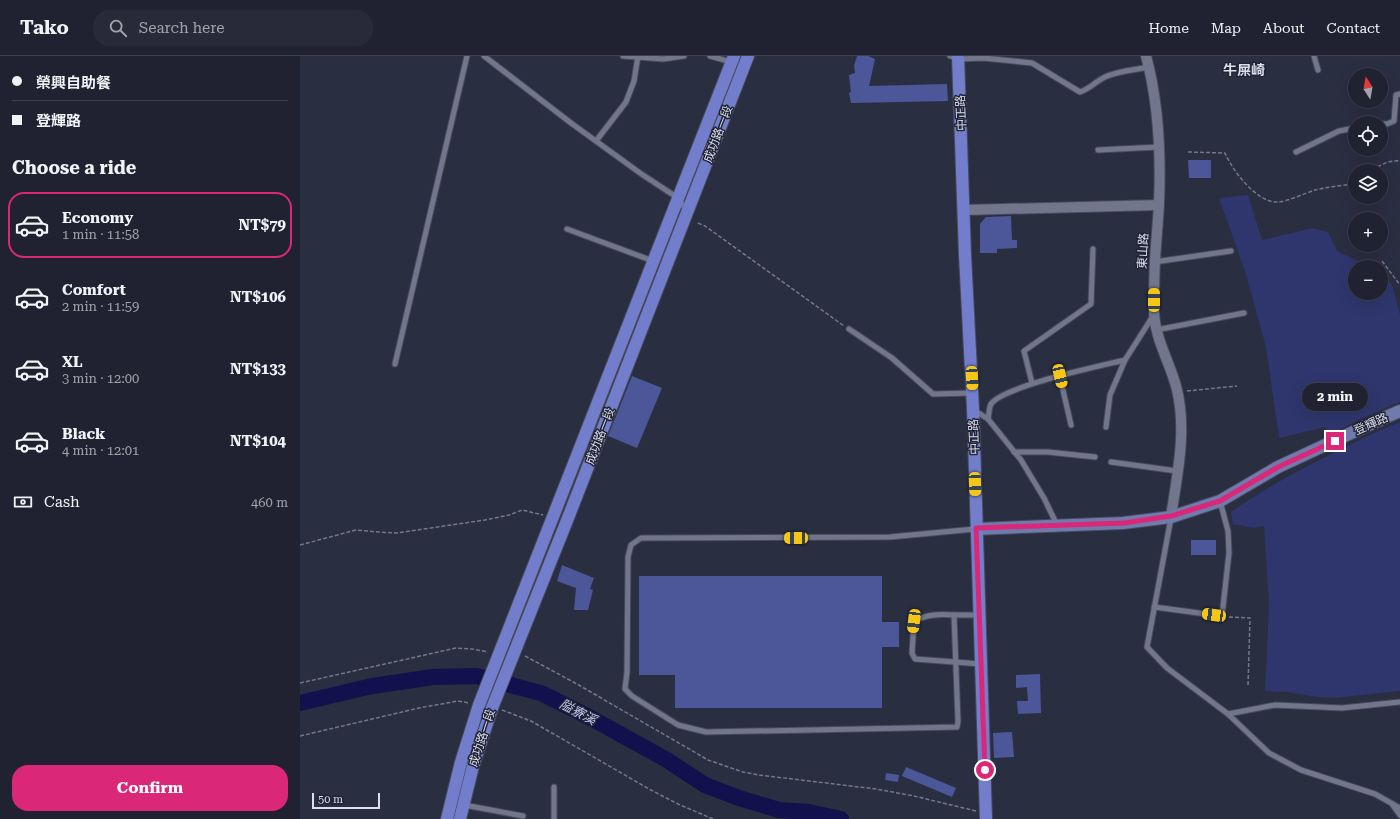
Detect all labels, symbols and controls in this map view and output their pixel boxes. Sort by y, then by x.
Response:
search box [93,10,373,46]
text: Tako [20,16,69,39]
icon: search [107,17,129,39]
text: Search here [139,19,225,37]
text: Home [1148,20,1189,36]
text: Map [1211,20,1241,36]
text: About [1263,20,1305,36]
text: Contact [1327,20,1380,36]
district label: 牛屎崎 [1223,62,1265,78]
north arrow [1348,68,1388,108]
map controls [1348,68,1388,300]
text: 榮興自助餐 [36,74,111,92]
street label: 中正路 [953,95,969,131]
street label: 成功路一段 [701,103,735,165]
text: 登輝路 [36,112,81,130]
button: locate [1348,116,1388,156]
text: Choose a ride [12,157,136,178]
button: layers [1348,164,1388,204]
icon: car [14,207,50,243]
text: Economy [62,209,133,227]
button: + [1348,212,1388,252]
text: NT$79 [238,216,286,234]
text: 1 min · 11:58 [62,227,139,242]
street label: 東山路 [1135,233,1151,269]
button: − [1348,260,1388,300]
icon: car [14,279,50,315]
text: Comfort [62,281,126,299]
text: NT$106 [230,288,286,306]
car [1148,288,1160,312]
text: 2 min · 11:59 [62,299,139,314]
icon: car [14,351,50,387]
text: XL [62,353,83,371]
text: NT$133 [230,360,286,378]
car [1051,363,1069,389]
car [965,366,979,390]
text: 3 min · 12:00 [62,371,139,386]
callout: 2 min [1302,383,1368,411]
text: 2 min [1317,389,1353,404]
street label: 成功路一段 [583,405,617,467]
street label: 登輝路 [1352,410,1390,438]
street label: 中正路 [966,419,982,455]
icon: car [14,423,50,459]
text: Black [62,425,105,443]
text: NT$104 [230,432,286,450]
route end [1326,432,1344,450]
text: 4 min · 12:01 [62,443,139,458]
car [969,472,981,496]
icon: cash [12,491,34,513]
text: Cash [44,493,80,511]
text: 460 m [251,495,288,510]
car [784,532,808,544]
car [1201,607,1227,623]
car [907,608,921,634]
water label: 隘寮溪 [557,696,600,729]
street label: 成功路一段 [466,707,498,769]
route start [976,761,994,779]
button: Confirm [12,765,288,811]
scale bar [312,791,380,810]
text: 50 m [318,793,343,806]

